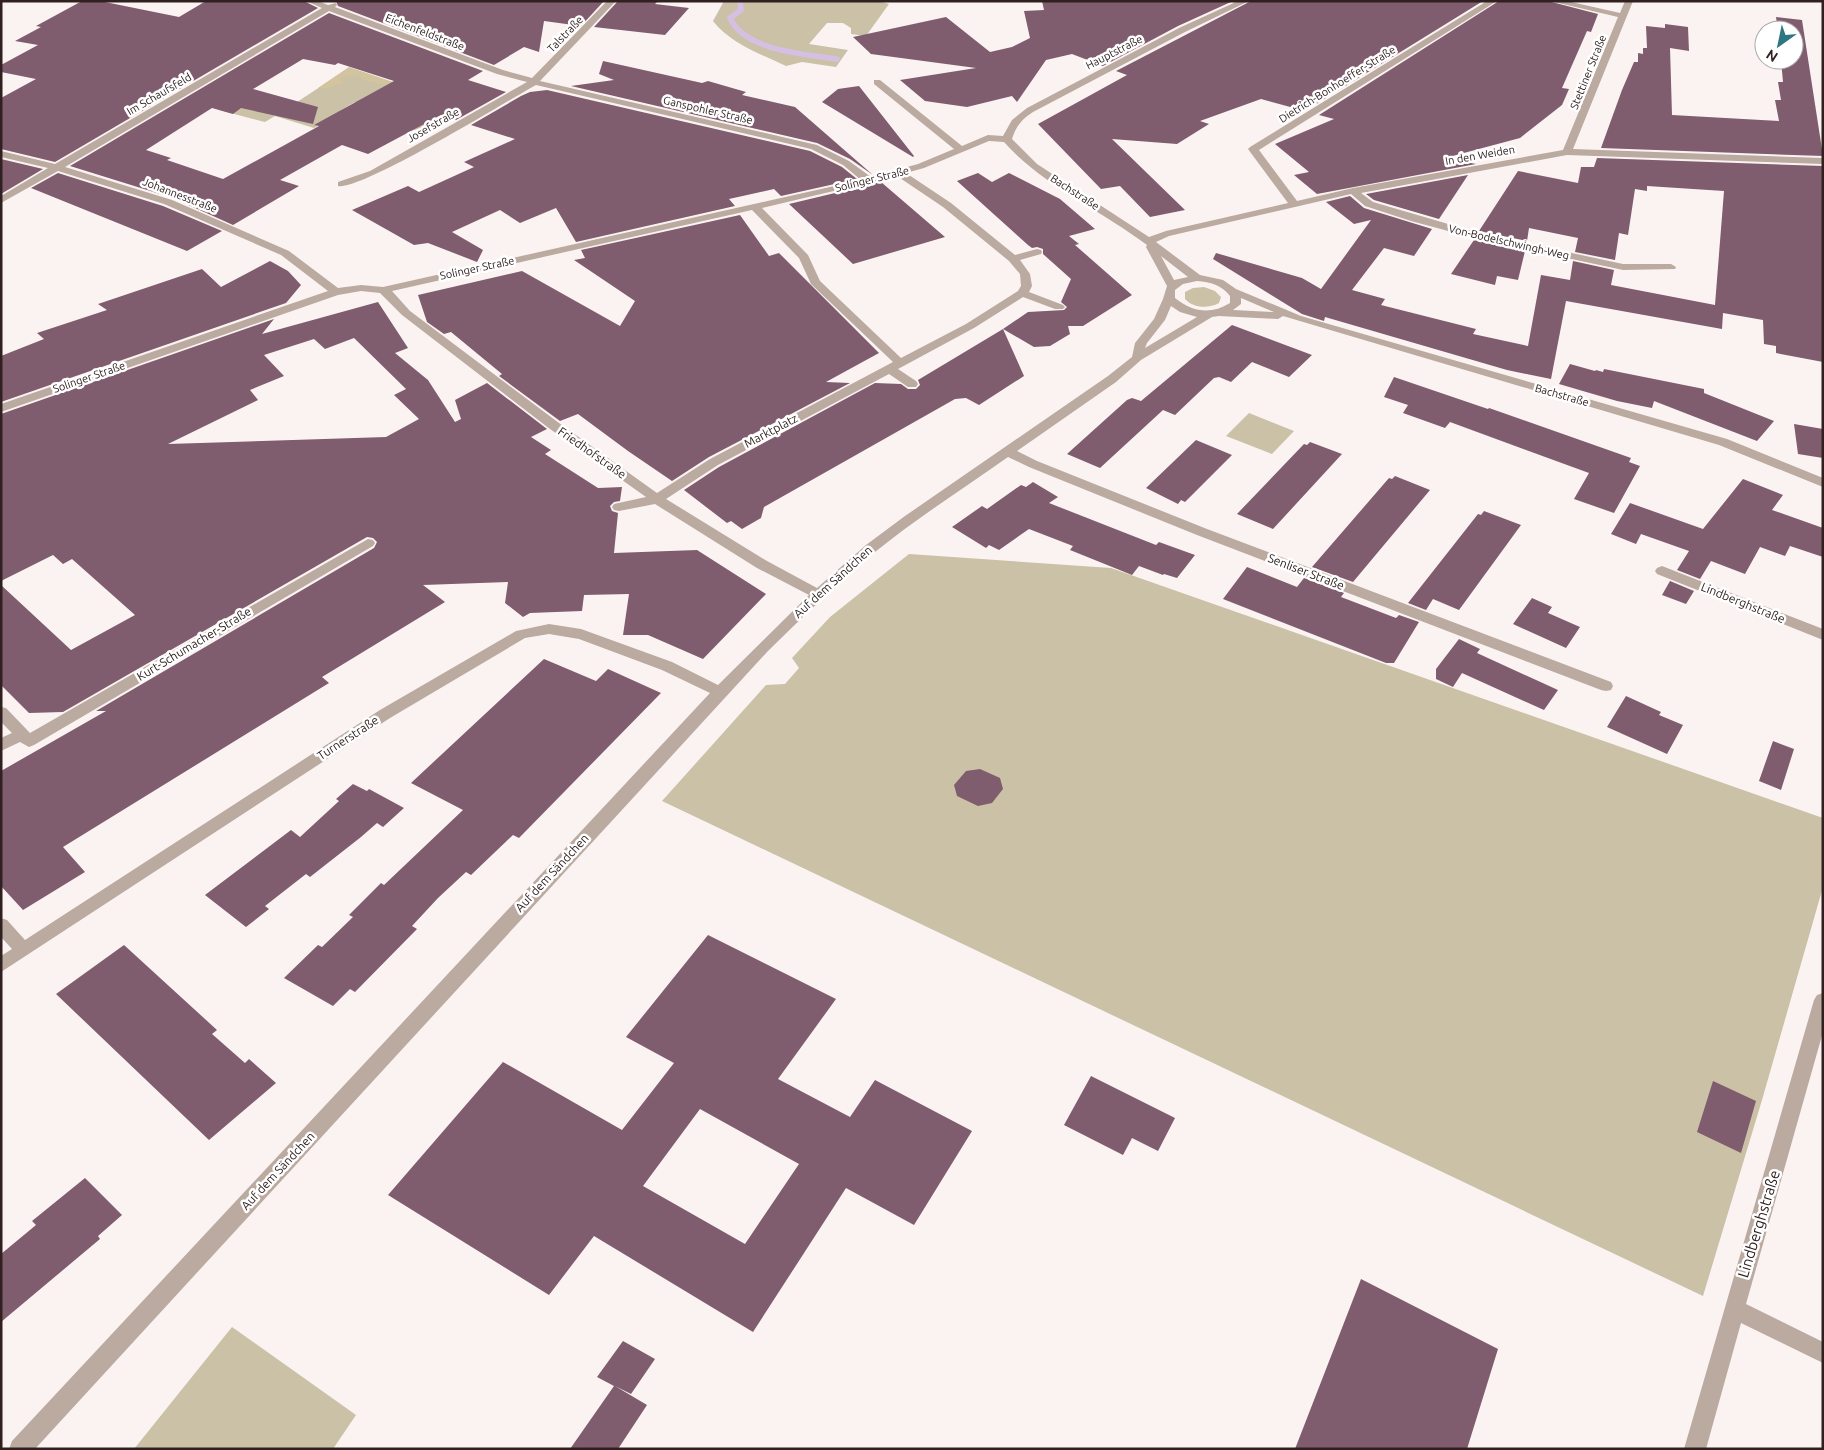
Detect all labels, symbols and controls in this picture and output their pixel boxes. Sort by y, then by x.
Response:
street label: Eichenfeldstraße [384,11,466,53]
street label: Talstraße [545,13,585,55]
north arrow [1754,20,1804,70]
street label: Hauptstraße [1084,33,1144,71]
street label: Stettiner Straße [1568,33,1608,111]
street label: Dietrich-Bonhoeffer-Straße [1277,43,1397,125]
text: N [1763,46,1781,65]
street label: Im Schaufsfeld [125,71,193,117]
street label: Ganspohler Straße [662,94,754,126]
street label: Josefstraße [405,105,461,145]
street label: In den Weiden [1444,143,1516,167]
street label: Solinger Straße [834,164,910,194]
street label: Bachstraße [1048,172,1102,212]
street label: Johannesstraße [141,175,219,215]
street label: Von-Bodelschwingh-Weg [1448,222,1570,262]
street label: Solinger Straße [439,254,515,282]
street label: Solinger Straße [51,359,127,395]
street label: Bachstraße [1534,382,1590,408]
street label: Marktplatz [742,411,800,450]
street label: Friedhofstraße [556,424,629,481]
street label: Auf dem Sändchen [791,543,875,620]
street label: Senliser Straße [1266,551,1346,592]
street label: Lindberghstraße [1699,580,1787,625]
street label: Kurt-Schumacher-Straße [134,604,253,683]
street label: Turnerstraße [315,713,381,762]
street label: Auf dem Sändchen [512,831,591,914]
street label: Auf dem Sändchen [238,1129,317,1212]
street label: Lindberghstraße [1734,1168,1783,1280]

